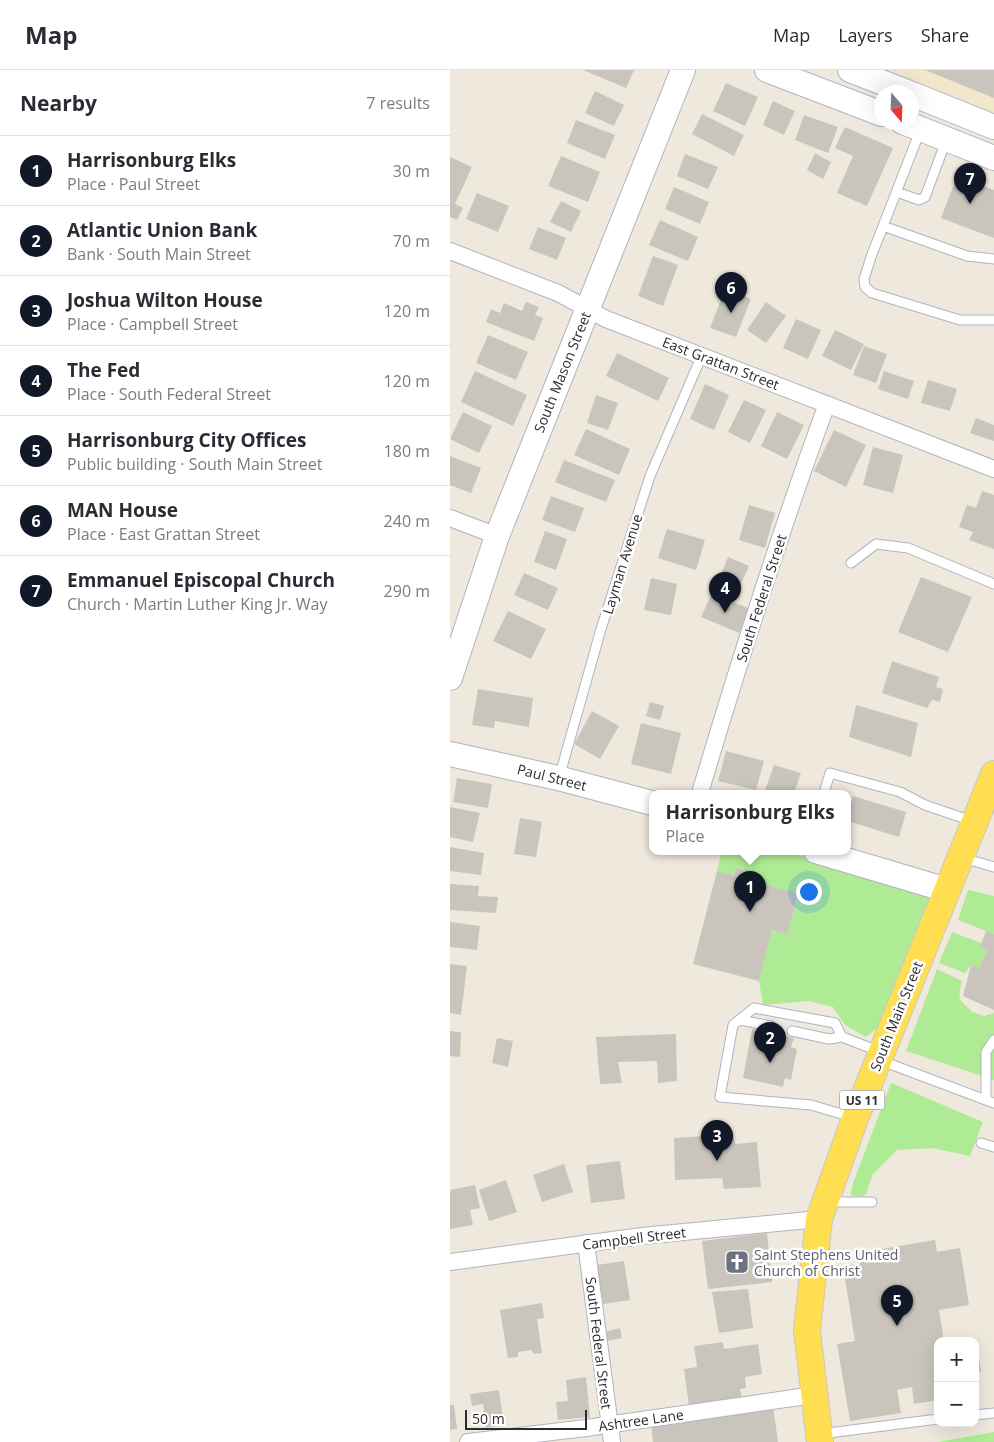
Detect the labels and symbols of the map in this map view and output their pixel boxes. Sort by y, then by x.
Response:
north arrow [874,85,919,130]
pin: 7 [954,163,986,204]
pin: 6 [715,272,747,313]
street label: South Mason Street [529,309,595,435]
street label: East Grattan Street [660,332,782,394]
street label: Layman Avenue [598,511,646,616]
street label: South Federal Street [731,532,791,664]
pin: 4 [709,572,741,613]
street label: Paul Street [515,759,589,795]
pin: 1 [734,871,766,912]
your location [796,879,822,905]
street label: South Main Street [865,958,927,1074]
pin: 2 [754,1022,786,1063]
road number: US 11 [840,1090,884,1110]
pin: 3 [701,1120,733,1161]
street label: Campbell Street [581,1222,687,1254]
place label: Saint Stephens United Church of Christ [754,1245,898,1280]
church icon: Saint Stephens United Church of Christ [724,1249,750,1275]
street label: South Federal Street [581,1276,617,1410]
pin: 5 [881,1285,913,1326]
street label: Ashtree Lane [597,1405,685,1435]
scale bar [465,1407,588,1430]

